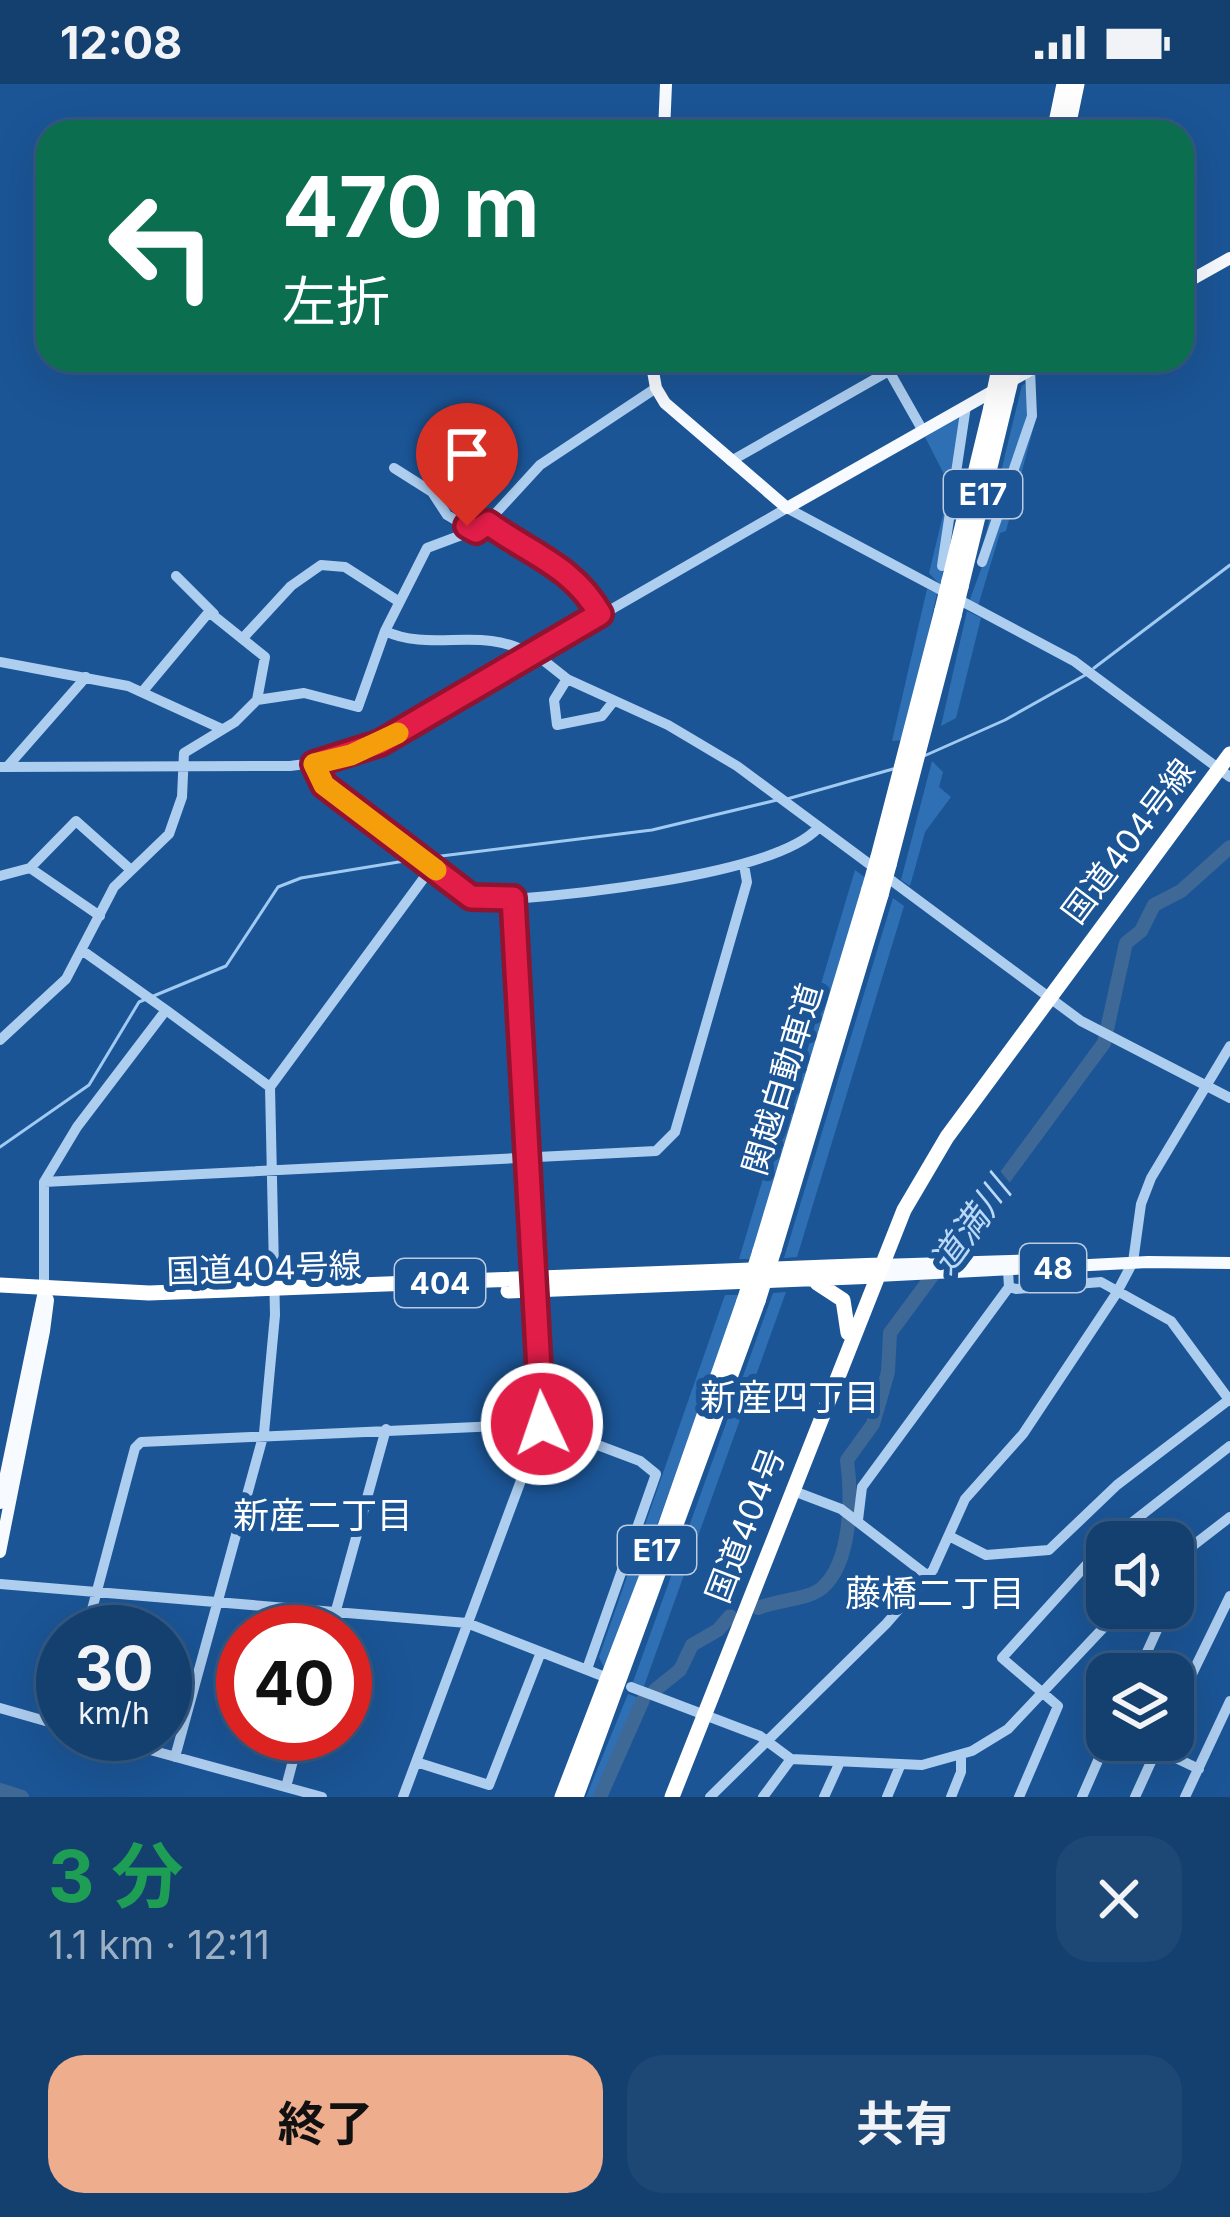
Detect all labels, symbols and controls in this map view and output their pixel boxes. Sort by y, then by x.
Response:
text: 12:08 [60,15,182,70]
text: 470 m [282,156,540,257]
icon: left [84,168,240,324]
text: 左折 [282,269,390,334]
pin [416,403,518,526]
icon: arrive [434,421,500,487]
road number: E17 [944,470,1022,518]
street label: 国道404号線 [1053,751,1203,931]
street label: 関越自動車道 [734,978,830,1180]
water label: 道満川 [920,1165,1022,1282]
road number: 48 [1020,1244,1086,1292]
street label: 国道404号線 [166,1245,362,1291]
road number: 404 [395,1259,485,1307]
position arrow [479,1361,605,1487]
district label: 新産四丁目 [700,1375,880,1419]
street label: 国道404号 [697,1442,793,1608]
district label: 新産二丁目 [233,1493,413,1537]
map controls [1086,1521,1194,1761]
button: sound [1086,1521,1194,1629]
road number: E17 [618,1526,696,1574]
district label: 藤橋二丁目 [845,1571,1025,1615]
speed limit sign: 40 [216,1605,372,1761]
text: 30 [74,1632,154,1704]
button: layers [1086,1653,1194,1761]
text: km/h [78,1695,150,1731]
text: 3 分 [48,1832,184,1919]
button: close [1056,1836,1182,1962]
text: 1.1 km · 12:11 [48,1921,270,1968]
button: 終了 [48,2055,603,2193]
button: 共有 [627,2055,1182,2193]

